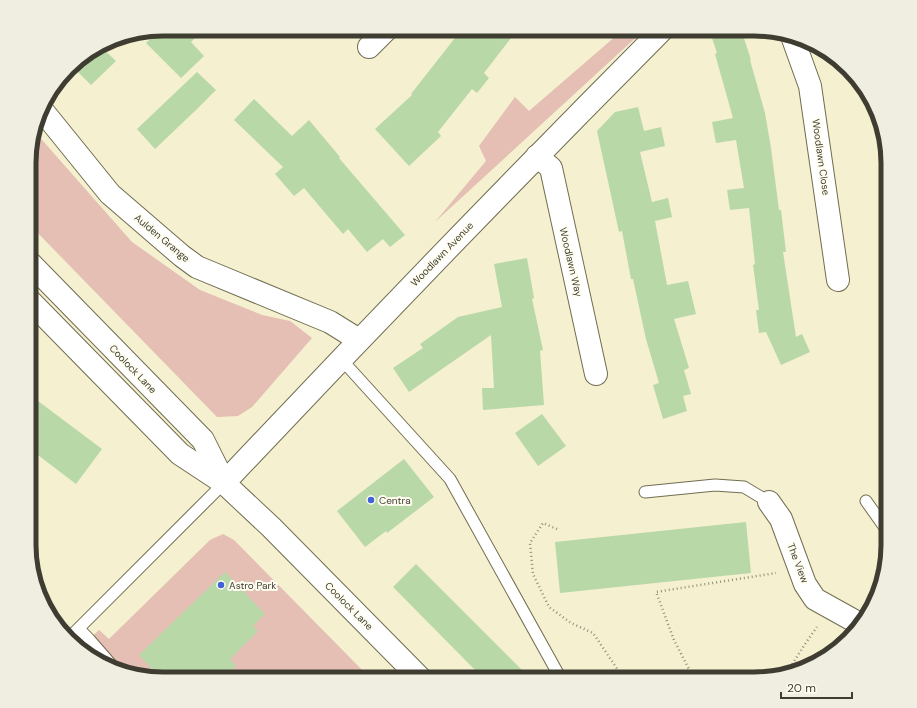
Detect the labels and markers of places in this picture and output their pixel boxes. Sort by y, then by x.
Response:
place label: Centra [379,494,411,507]
marker: Centra [366,495,376,505]
place label: Astro Park [229,579,276,592]
marker: Astro Park [216,580,226,590]

